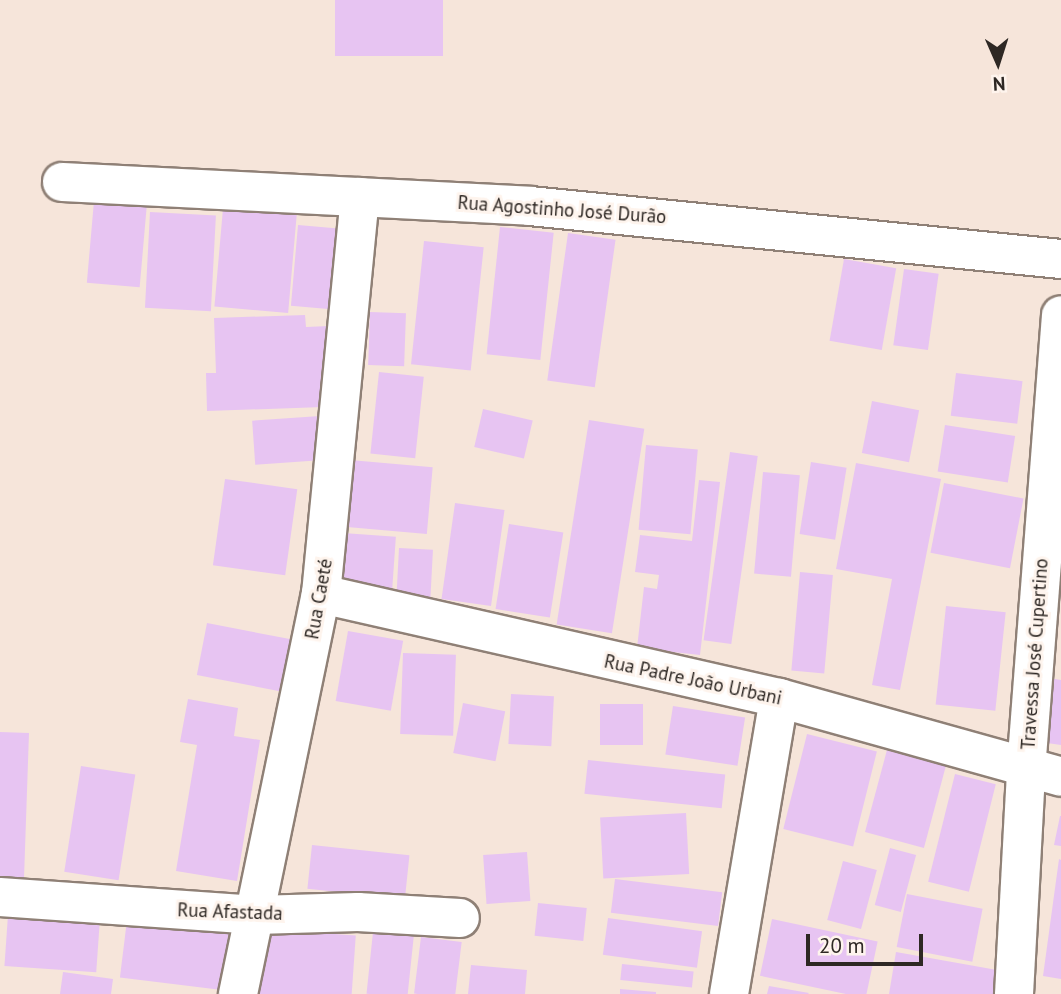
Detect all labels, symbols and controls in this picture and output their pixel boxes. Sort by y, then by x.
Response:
north arrow [963,28,1033,98]
text: N [992,72,1006,96]
street label: Rua Agostinho José Durão [457,191,667,229]
street label: Rua Caeté [301,557,337,641]
street label: Travessa José Cupertino [1017,558,1053,750]
street label: Rua Padre João Urbani [602,650,784,710]
street label: Rua Afastada [177,899,283,925]
scale bar [809,920,926,964]
text: 20 m [819,932,865,959]

